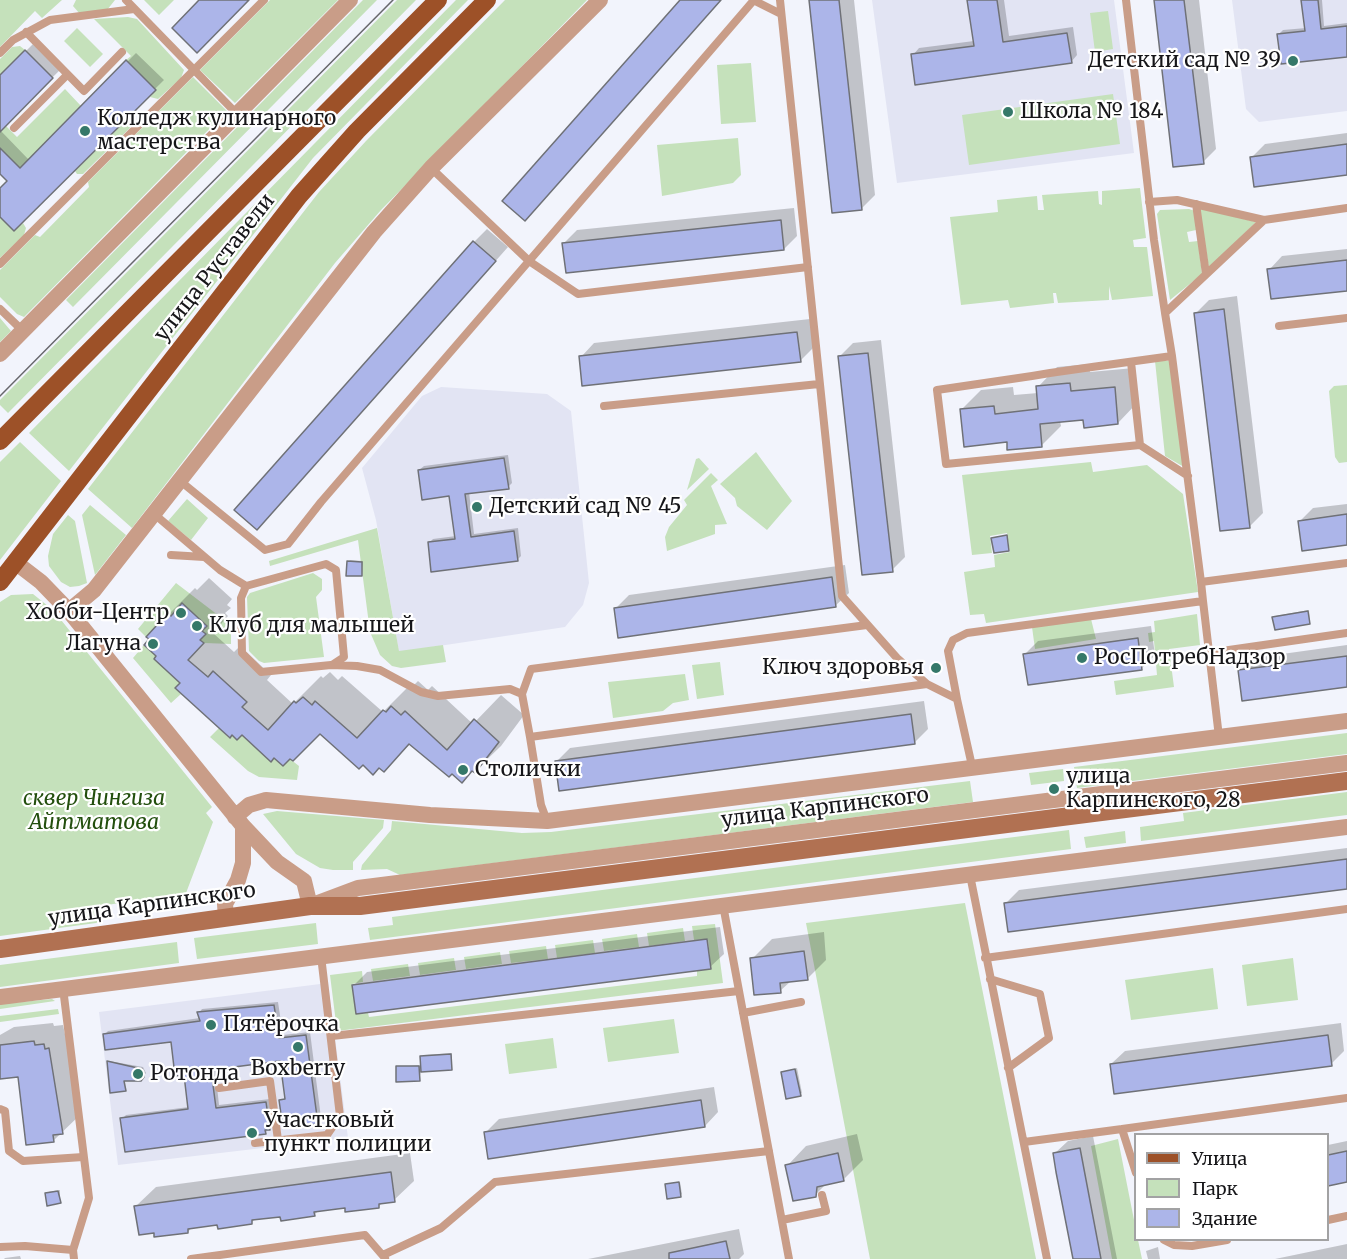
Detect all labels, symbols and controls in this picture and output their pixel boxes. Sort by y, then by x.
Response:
place label: Детский сад № 39 [1088,48,1281,74]
marker: Детский сад № 39 [1286,54,1300,68]
place label: Школа № 184 [1020,99,1163,125]
marker: Школа № 184 [1001,105,1015,119]
place label: Колледж кулинарного мастерства [97,106,336,156]
marker: Колледж кулинарного мастерства [78,124,92,138]
street label: улица Руставели [150,189,280,347]
place label: Детский сад № 45 [489,494,681,520]
marker: Детский сад № 45 [470,500,484,514]
place label: Хобби-Центр [26,600,169,626]
marker: Хобби-Центр [174,606,188,620]
place label: Клуб для малышей [209,613,415,639]
marker: Клуб для малышей [190,619,204,633]
place label: Лагуна [66,631,141,657]
marker: Лагуна [146,637,160,651]
place label: РосПотребНадзор [1094,645,1285,671]
marker: РосПотребНадзор [1075,651,1089,665]
place label: Ключ здоровья [762,655,924,681]
marker: Ключ здоровья [929,661,943,675]
place label: Столички [475,757,581,783]
marker: Столички [456,763,470,777]
place label: улица Карпинского, 28 [1066,764,1240,814]
marker: улица Карпинского, 28 [1047,782,1061,796]
street label: улица Карпинского [720,783,930,833]
park label: сквер Чингиза Айтматова [23,786,165,836]
street label: улица Карпинского [47,878,257,932]
place label: Пятёрочка [223,1012,339,1038]
marker: Пятёрочка [204,1018,218,1032]
marker: Boxberry [291,1040,305,1054]
place label: Boxberry [251,1056,345,1082]
place label: Ротонда [150,1061,239,1087]
marker: Ротонда [131,1067,145,1081]
place label: Участковый пункт полиции [264,1108,432,1158]
marker: Участковый пункт полиции [245,1126,259,1140]
legend [1134,1133,1329,1241]
text: Улица [1192,1147,1247,1170]
text: Парк [1192,1177,1238,1200]
text: Здание [1192,1207,1257,1230]

